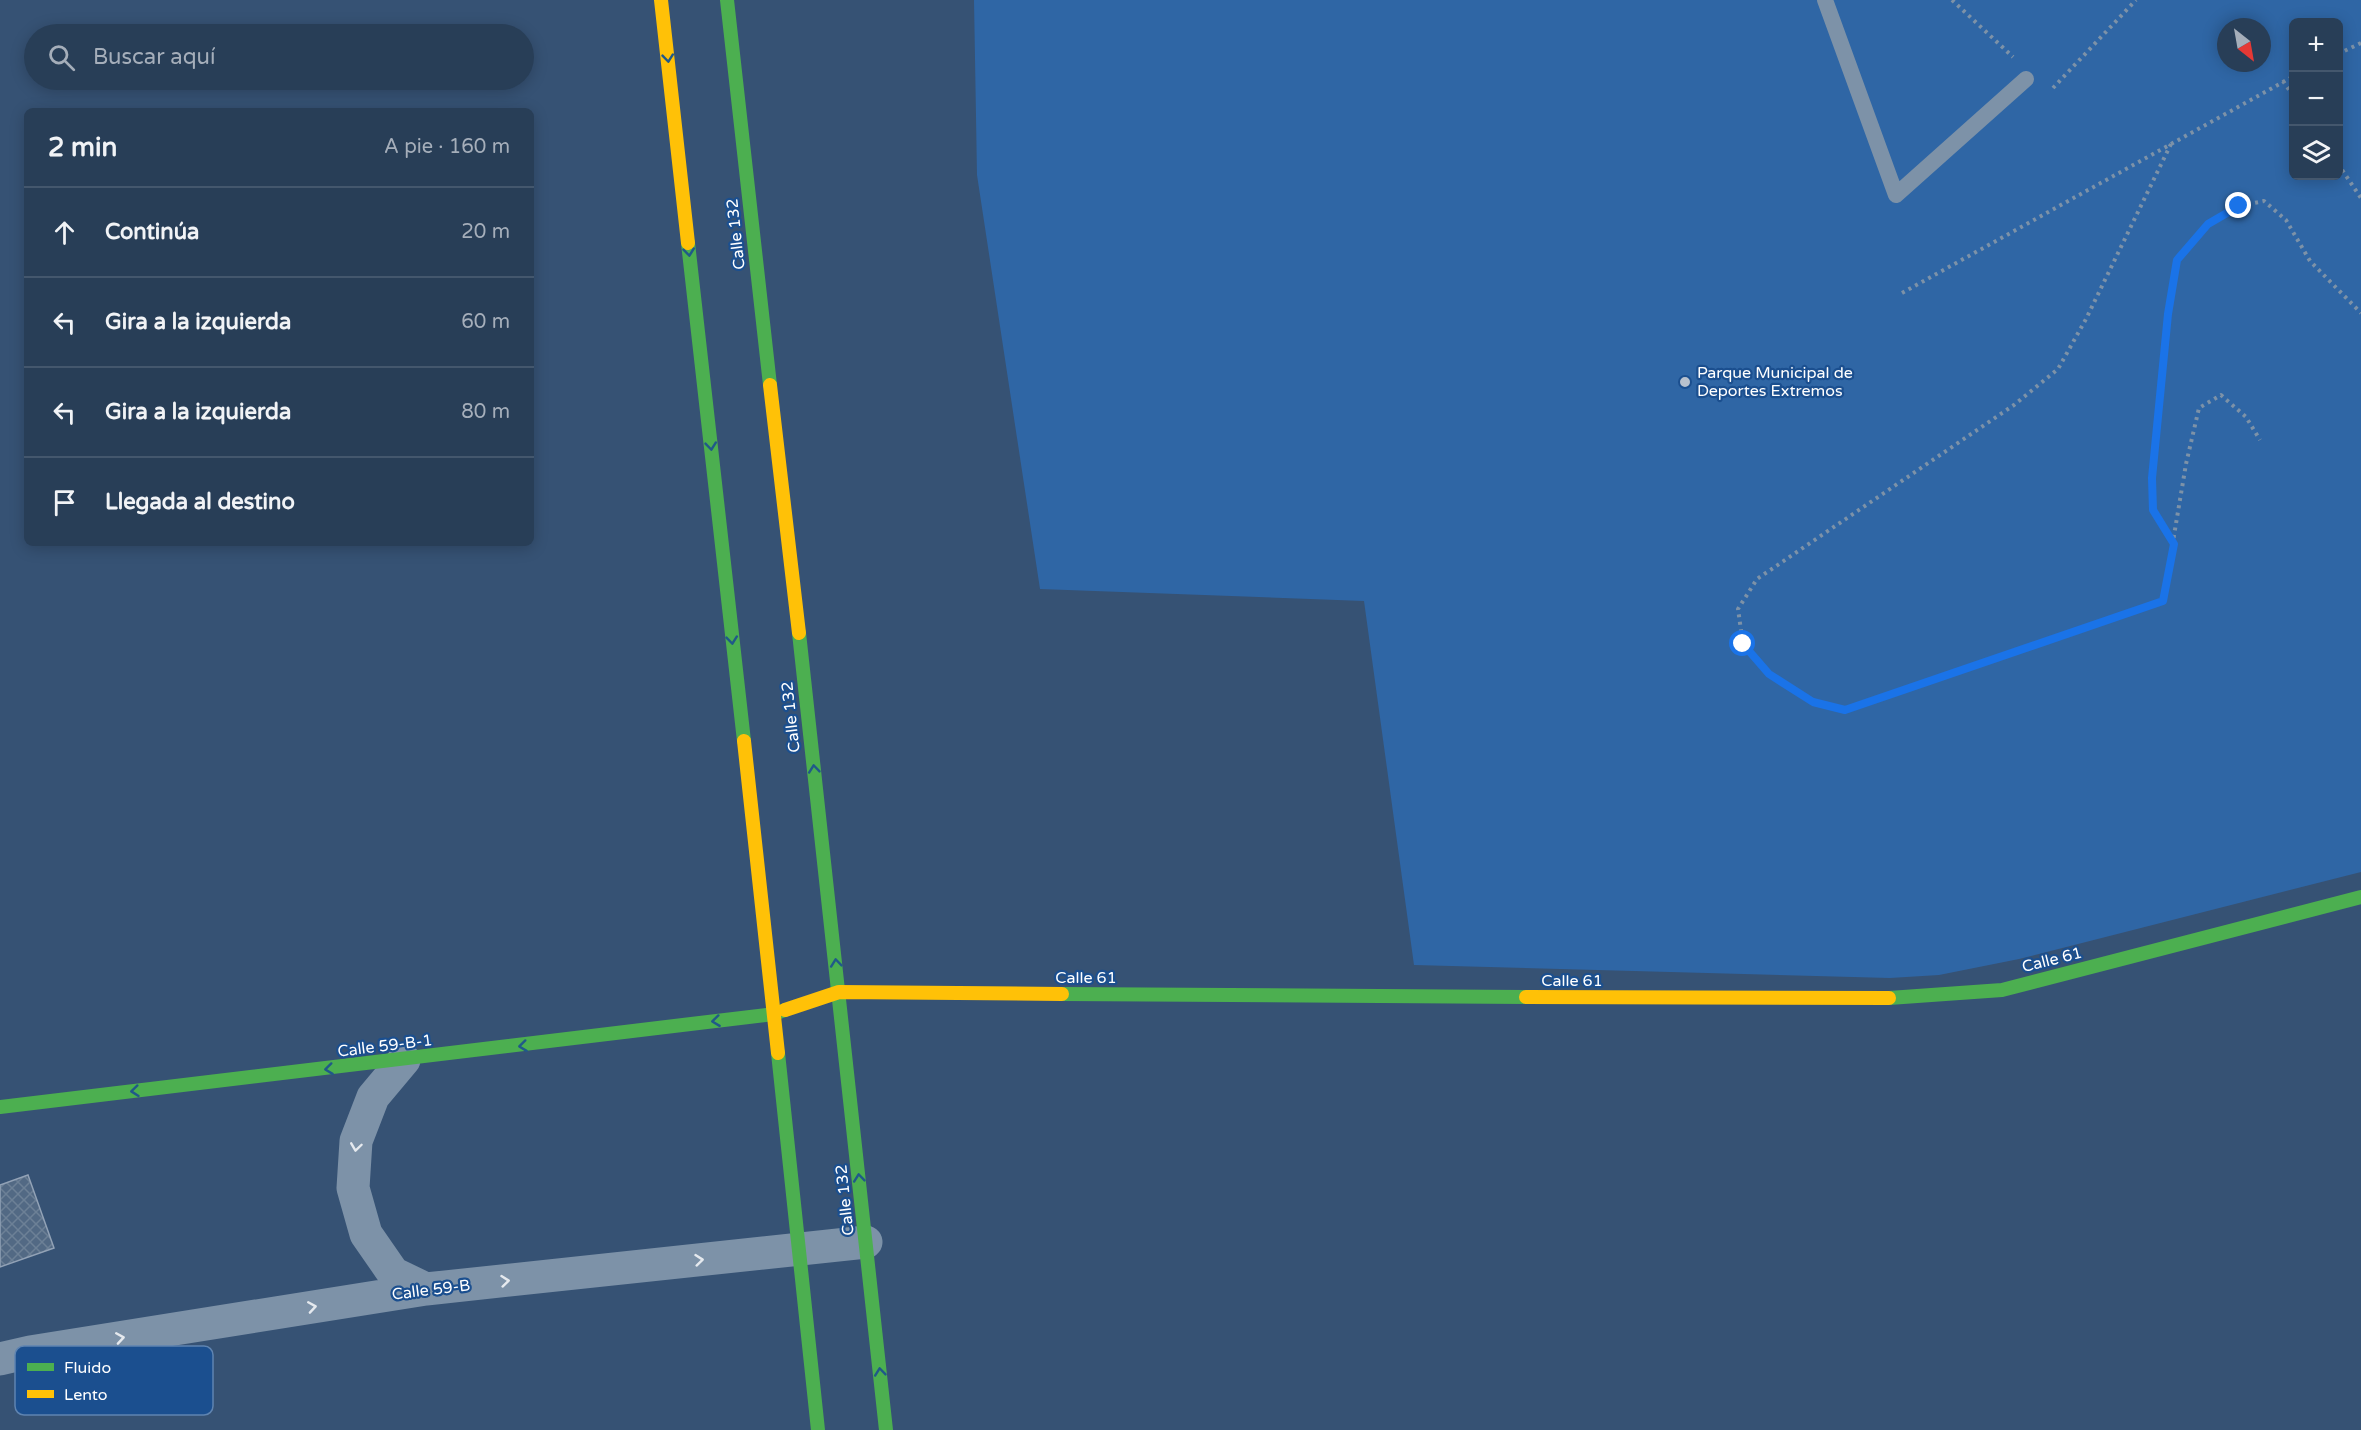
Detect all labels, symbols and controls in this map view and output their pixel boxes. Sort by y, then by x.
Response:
north arrow [2217,18,2271,72]
map controls [2289,18,2343,180]
button: + [2289,18,2343,72]
search box [24,24,534,90]
icon: search [45,41,78,74]
text: Buscar aquí [93,44,215,70]
one-way arrow [661,54,674,63]
button: − [2289,72,2343,126]
button: layers [2289,126,2343,180]
text: 2 min [48,132,117,163]
text: A pie · 160 m [384,135,510,159]
route end [2225,192,2251,218]
street label: Calle 132 [722,197,750,271]
icon: ahead [48,216,81,249]
text: Continúa [105,219,199,245]
text: 20 m [461,220,510,244]
one-way arrow [683,247,695,257]
icon: left [48,306,81,339]
text: Gira a la izquierda [105,309,291,335]
text: 60 m [461,310,510,334]
place label: Parque Municipal de Deportes Extremos [1697,363,1853,401]
marker: Parque Municipal de Deportes Extremos [1678,375,1692,389]
icon: left [48,396,81,429]
text: Gira a la izquierda [105,399,291,425]
text: 80 m [461,400,510,424]
one-way arrow [704,441,717,450]
icon: arrive [48,486,81,519]
text: Llegada al destino [105,489,295,515]
route start [1729,630,1755,656]
one-way arrow [726,635,738,644]
street label: Calle 132 [777,680,805,754]
one-way arrow [808,765,821,774]
street label: Calle 61 [2020,943,2084,977]
one-way arrow [830,959,842,968]
street label: Calle 61 [1055,968,1117,988]
street label: Calle 61 [1541,971,1603,991]
one-way arrow [711,1015,721,1027]
street label: Calle 59-B-1 [336,1030,434,1062]
one-way arrow [518,1039,527,1051]
one-way arrow [324,1062,334,1075]
one-way arrow [131,1085,140,1097]
one-way arrow [350,1142,363,1151]
street label: Calle 132 [831,1163,859,1237]
one-way arrow [853,1173,866,1182]
one-way arrow [695,1254,704,1266]
street label: Calle 59-B [391,1275,471,1305]
one-way arrow [501,1275,510,1288]
one-way arrow [308,1302,317,1314]
one-way arrow [115,1332,124,1344]
legend [15,1346,213,1415]
text: Fluido [64,1358,111,1378]
one-way arrow [874,1367,886,1376]
text: Lento [64,1385,108,1405]

